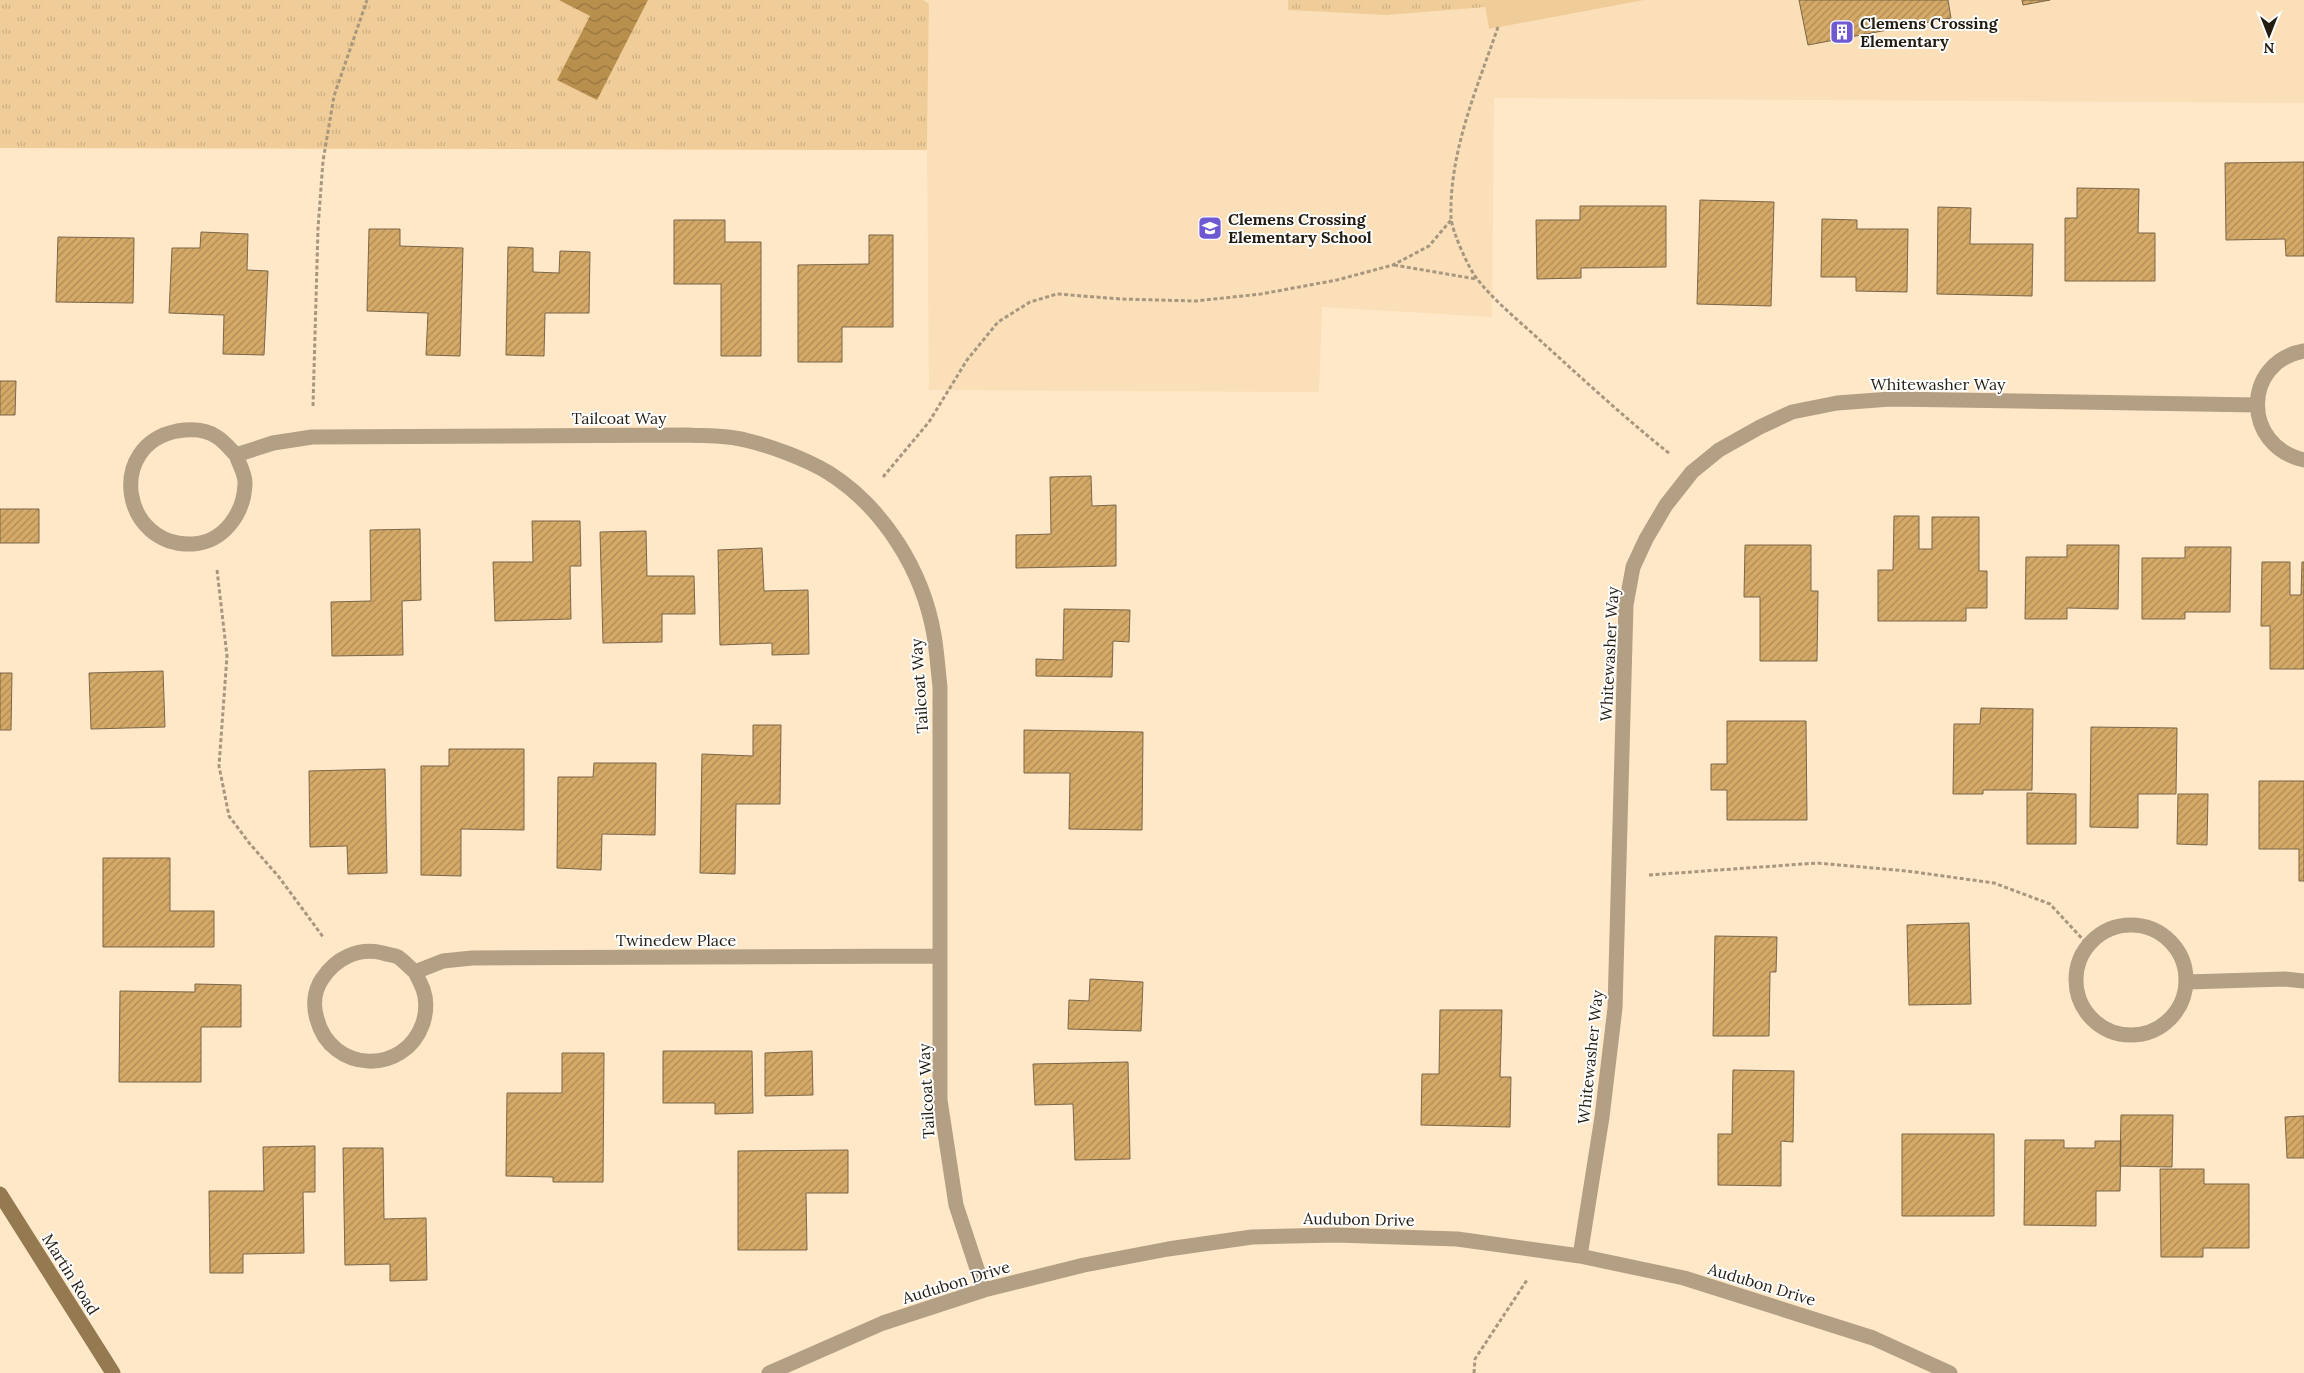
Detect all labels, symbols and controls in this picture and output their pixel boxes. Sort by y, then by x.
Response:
north arrow [2244,10,2294,60]
place label: Clemens Crossing Elementary [1860,13,1999,51]
building icon: Clemens Crossing Elementary [1829,19,1855,45]
text: N [2263,39,2274,57]
place label: Clemens Crossing Elementary School [1228,209,1372,247]
school or university icon: Clemens Crossing Elementary School [1197,215,1223,241]
street label: Whitewasher Way [1871,374,2006,394]
street label: Tailcoat Way [571,408,667,428]
street label: Whitewasher Way [1595,586,1623,722]
street label: Tailcoat Way [906,637,932,734]
street label: Twinedew Place [616,930,737,950]
street label: Whitewasher Way [1573,988,1607,1125]
street label: Tailcoat Way [913,1042,938,1139]
street label: Audubon Drive [1302,1208,1415,1230]
street label: Martin Road [38,1230,104,1319]
street label: Audubon Drive [899,1256,1012,1308]
street label: Audubon Drive [1705,1258,1818,1310]

